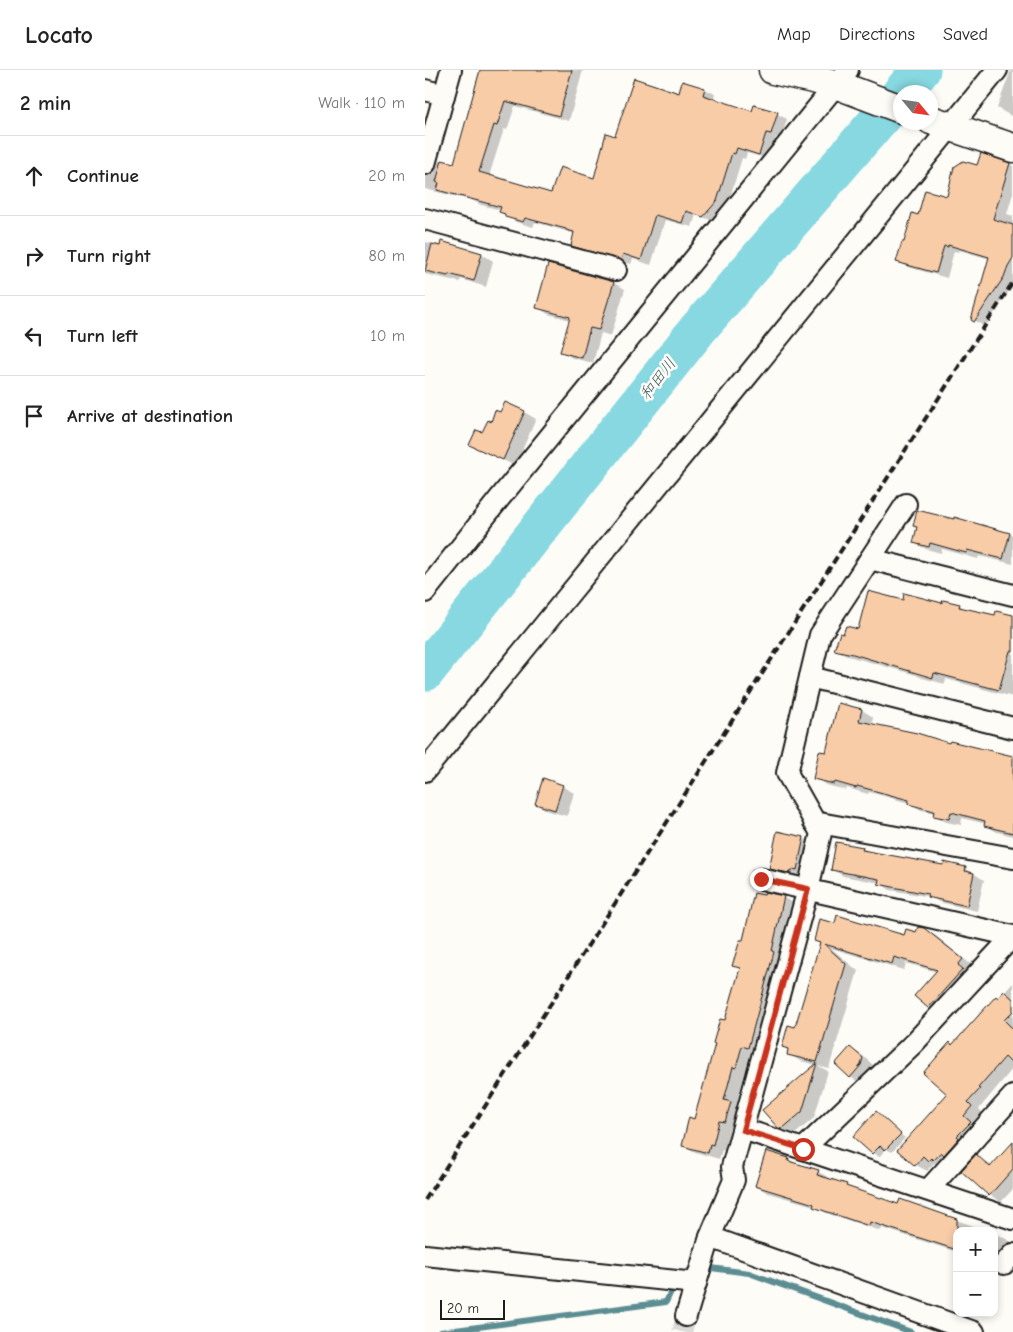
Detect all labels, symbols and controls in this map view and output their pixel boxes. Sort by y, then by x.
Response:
text: Locato [25,21,93,49]
text: Map [777,24,811,45]
text: Directions [839,24,915,45]
text: Saved [943,24,988,45]
north arrow [893,85,938,130]
text: 2 min [20,91,71,115]
text: Walk · 110 m [318,94,405,112]
icon: ahead [20,162,48,190]
text: Continue [67,165,139,187]
text: 20 m [368,167,405,185]
icon: right [20,242,48,270]
text: Turn right [67,245,151,267]
text: 80 m [368,247,405,265]
icon: left [20,322,48,350]
text: Turn left [67,325,138,347]
text: 10 m [370,327,405,345]
water label: 和田川 [636,355,680,403]
icon: arrive [20,402,48,430]
text: Arrive at destination [67,405,233,427]
route end [750,868,773,891]
route start [792,1138,815,1161]
map controls [953,1227,998,1317]
button: + [953,1227,998,1272]
button: − [953,1272,998,1317]
scale bar [440,1297,505,1320]
text: 20 m [447,1300,479,1317]

